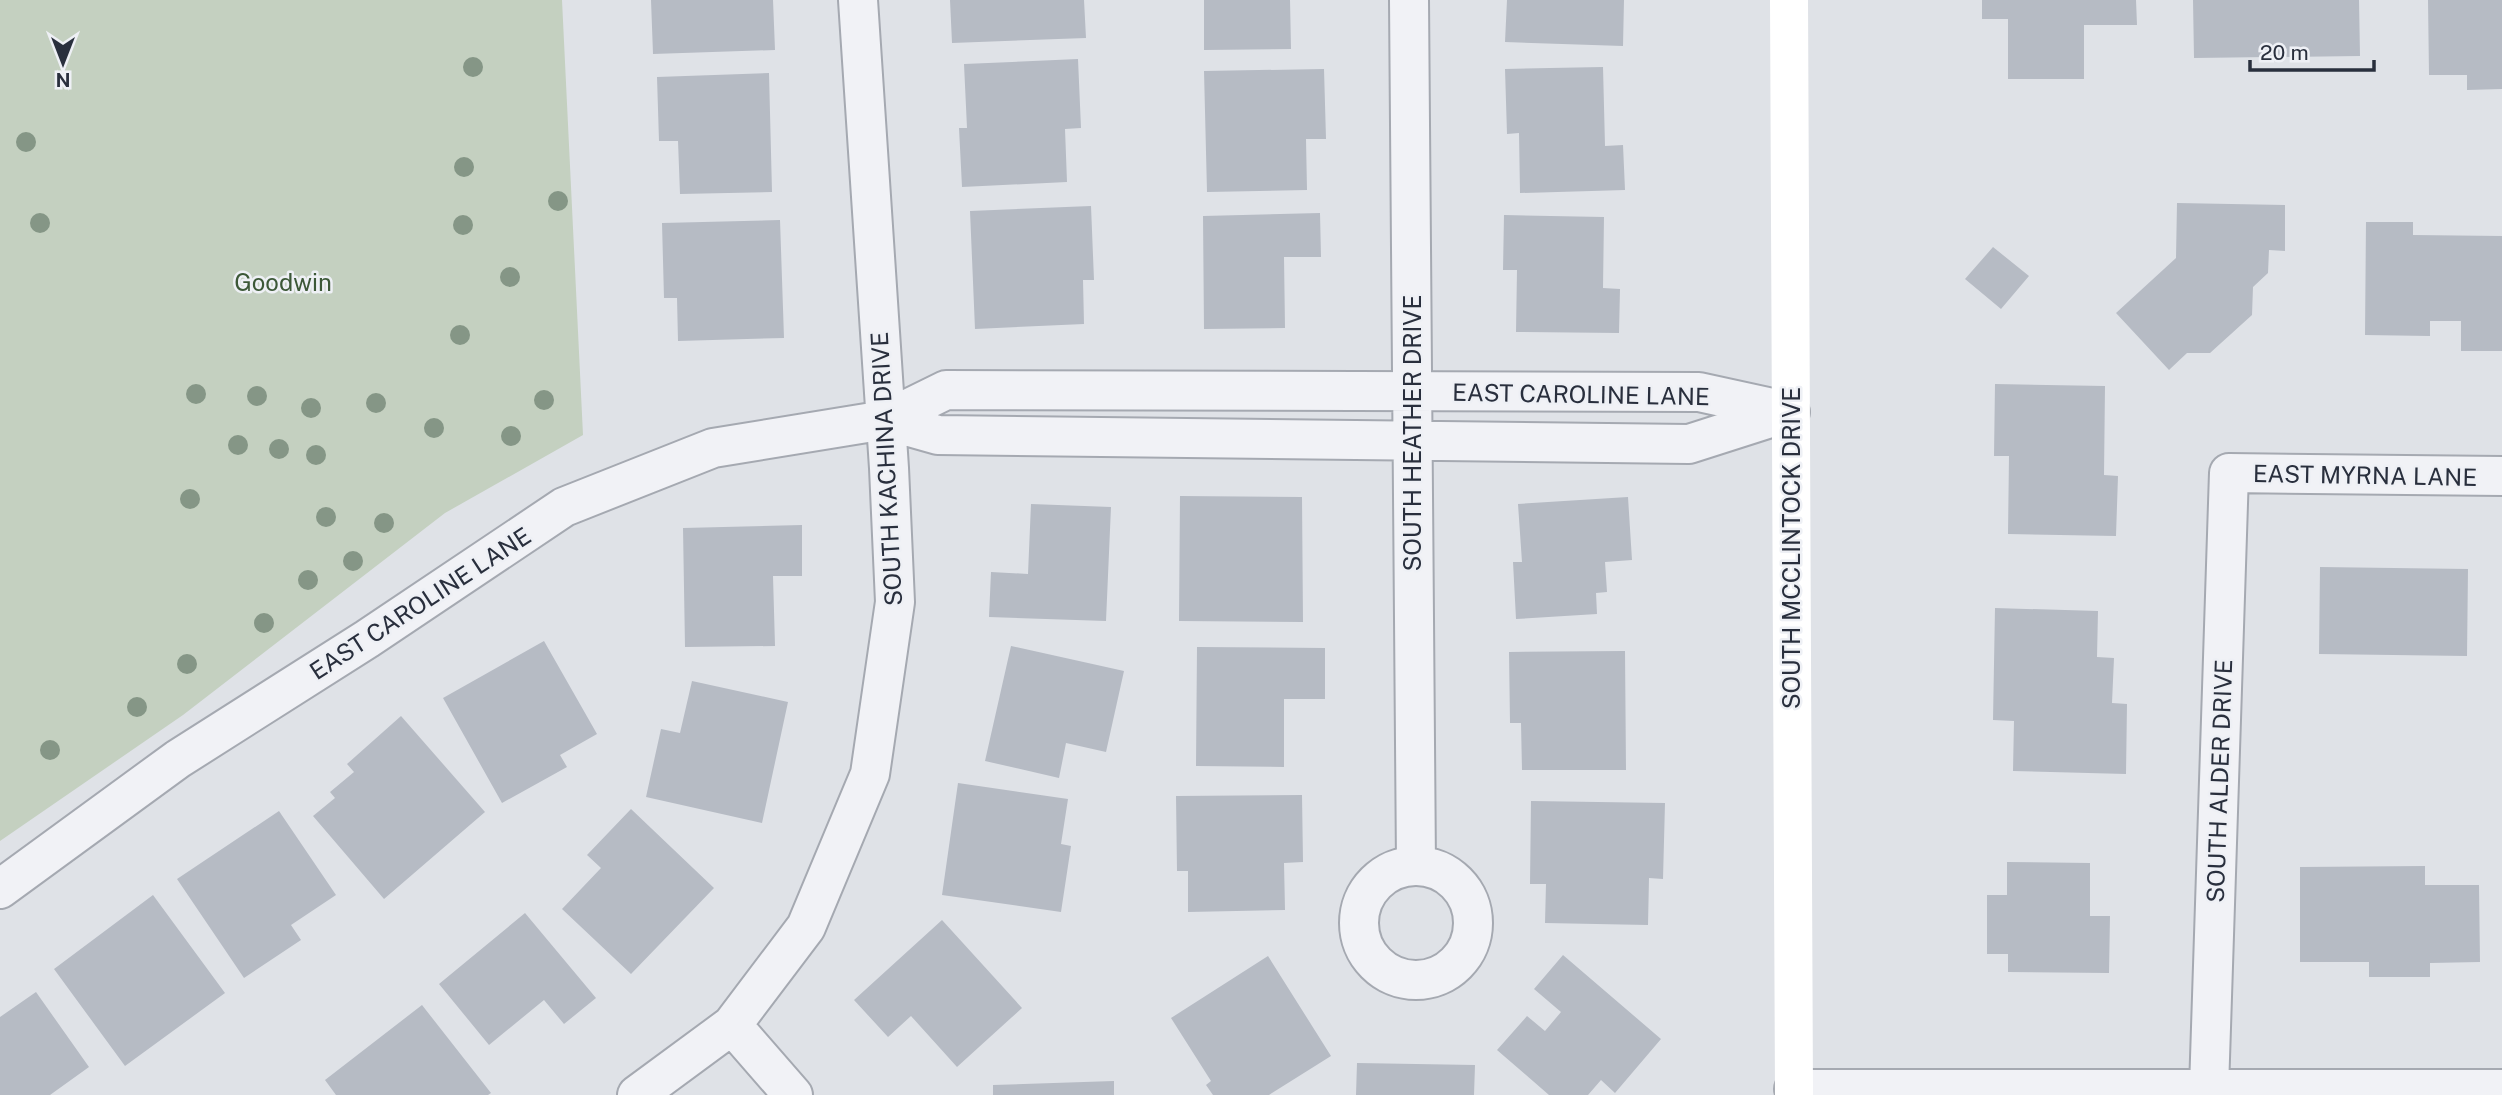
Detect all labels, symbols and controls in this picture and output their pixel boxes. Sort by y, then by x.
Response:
north arrow [28,28,98,98]
scale bar [2250,28,2374,72]
text: 20 m [2260,40,2309,65]
text: N [56,69,70,91]
park label: Goodwin [234,268,332,296]
street label: SOUTH HEATHER DRIVE [1398,295,1426,571]
street label: SOUTH KACHINA DRIVE [865,331,907,607]
street label: EAST CAROLINE LANE [1452,378,1710,410]
street label: SOUTH MCCLINTOCK DRIVE [1777,387,1805,709]
street label: EAST MYRNA LANE [2253,459,2477,491]
street label: EAST CAROLINE LANE [304,521,536,685]
street label: SOUTH ALDER DRIVE [2201,659,2237,903]

